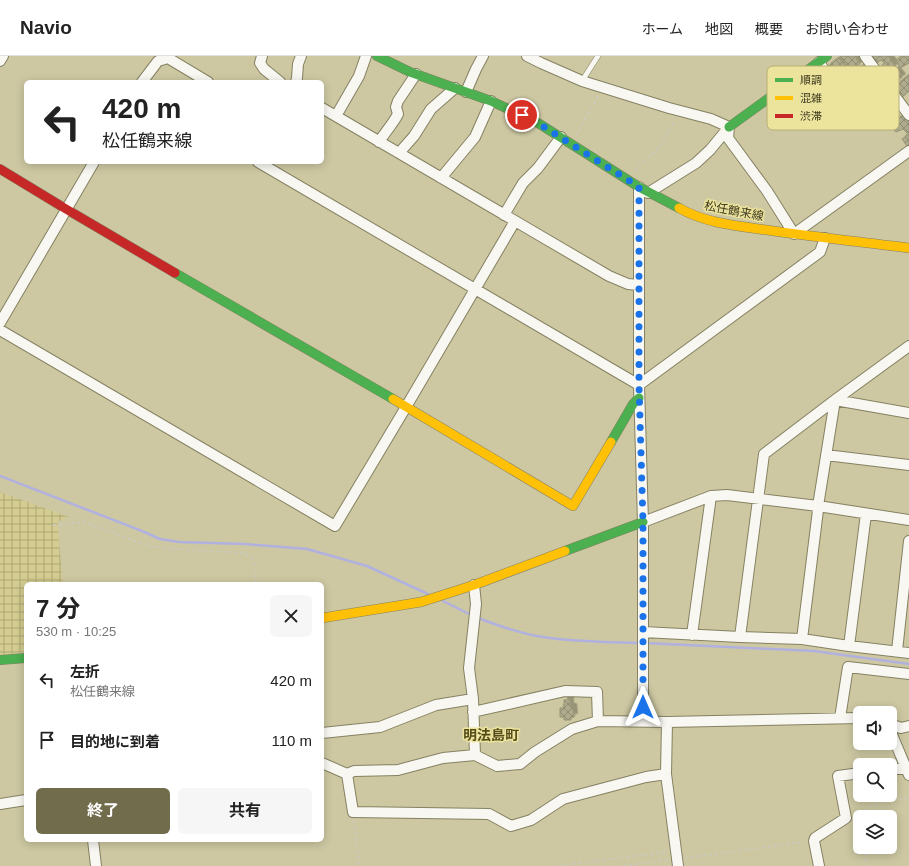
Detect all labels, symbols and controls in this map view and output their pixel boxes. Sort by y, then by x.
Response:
text: Navio [20,17,72,38]
text: ホーム [641,21,683,37]
text: 地図 [705,21,733,37]
text: 概要 [755,21,783,37]
text: お問い合わせ [805,21,889,37]
legend [767,66,899,130]
text: 順調 [800,74,822,86]
text: 混雑 [800,92,822,104]
text: 420 m [102,93,181,124]
icon: left [36,96,88,148]
pin [505,98,539,132]
icon: arrive [511,104,533,126]
text: 渋滞 [800,110,822,122]
text: 松任鶴来線 [102,131,192,151]
street label: 松任鶴来線 [703,198,765,224]
text: 7 分 [36,595,80,622]
button: close [270,595,312,637]
text: 530 m · 10:25 [36,624,116,639]
text: 左折 [70,663,100,680]
icon: left [36,669,58,691]
text: 420 m [270,672,312,689]
text: 松任鶴来線 [70,684,135,699]
position arrow [622,686,664,728]
map controls [853,706,897,854]
button: sound [853,706,897,750]
district label: 明法島町 [463,727,519,743]
icon: arrive [36,729,58,751]
text: 110 m [271,732,312,749]
text: 目的地に到着 [70,733,160,750]
button: search [853,758,897,802]
button: 終了 [36,788,170,834]
button: 共有 [178,788,312,834]
button: layers [853,810,897,854]

